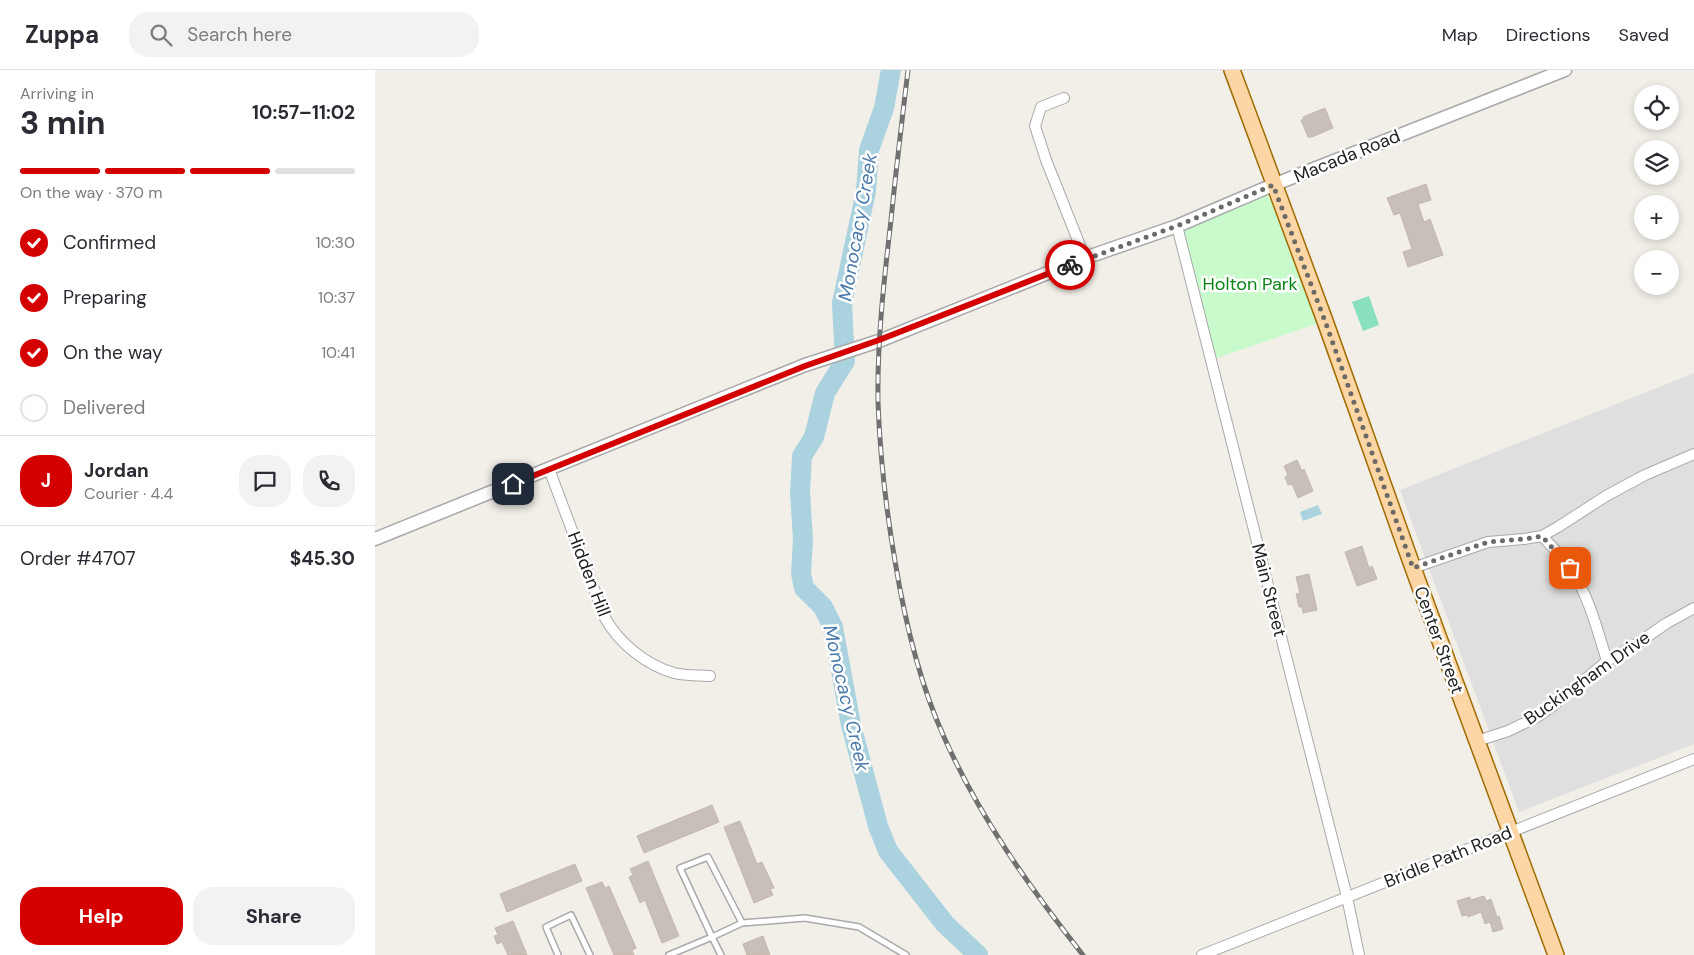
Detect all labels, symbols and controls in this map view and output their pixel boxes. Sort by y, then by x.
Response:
search box [129,12,479,57]
text: Zuppa [25,19,99,50]
icon: search [147,21,175,49]
text: Search here [187,22,292,47]
text: Map [1442,23,1478,47]
text: Directions [1506,23,1591,47]
text: Saved [1619,23,1669,47]
text: Arriving in [20,83,94,104]
map controls [1634,85,1679,295]
button: locate [1634,85,1679,130]
text: 10:57–11:02 [252,100,355,125]
text: 3 min [20,102,105,144]
street label: Macada Road [1290,124,1404,188]
button: layers [1634,140,1679,185]
water label: Monocacy Creek [832,151,883,303]
text: On the way · 370 m [20,182,163,203]
button: + [1634,195,1679,240]
icon: check [20,229,48,257]
text: Confirmed [63,230,156,255]
text: 10:30 [315,232,355,253]
courier [1045,240,1095,290]
button: − [1634,250,1679,295]
icon: bike [1056,251,1084,279]
park label: Holton Park [1202,272,1298,296]
icon: check [20,284,48,312]
text: Preparing [63,285,147,310]
text: 10:37 [318,287,355,308]
icon: check [20,339,48,367]
text: On the way [63,340,163,365]
text: 10:41 [321,342,355,363]
text: Delivered [63,395,145,420]
button: chat [239,455,291,507]
button: phone [303,455,355,507]
text: Jordan [84,458,149,483]
pin [492,463,534,505]
text: J [41,468,51,493]
icon: home [499,470,527,498]
text: Courier · 4.4 [84,483,173,504]
street label: Hidden Hill [562,528,616,620]
street label: Main Street [1246,541,1292,639]
text: Order #4707 [20,546,136,571]
text: $45.30 [290,546,355,571]
pin [1549,547,1591,589]
icon: bag [1556,554,1584,582]
street label: Center Street [1408,583,1470,697]
water label: Monocacy Creek [818,622,876,774]
street label: Buckingham Drive [1519,625,1655,731]
street label: Bridle Path Road [1381,820,1515,894]
button: Help [20,887,183,945]
button: Share [193,887,355,945]

